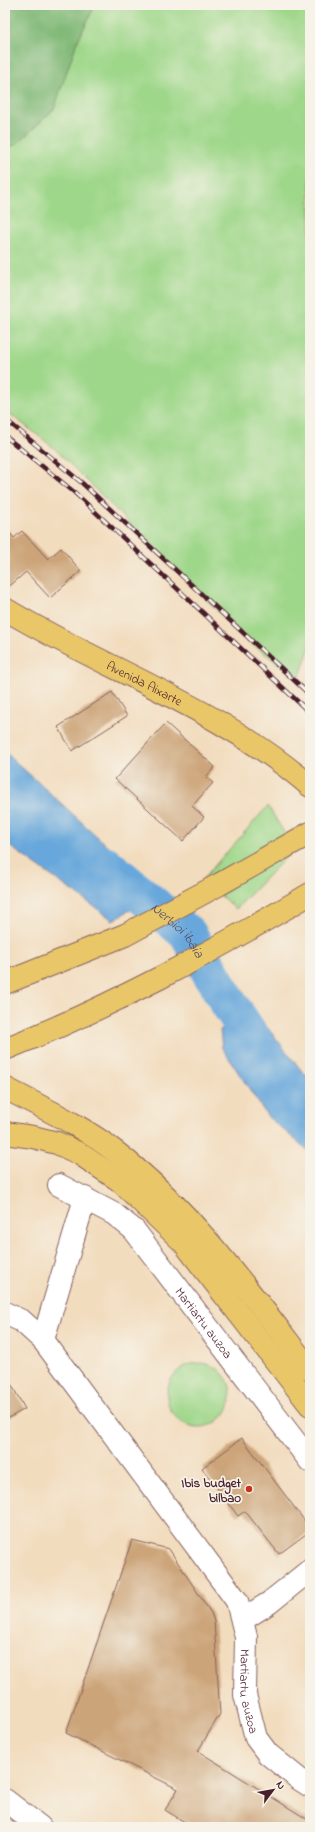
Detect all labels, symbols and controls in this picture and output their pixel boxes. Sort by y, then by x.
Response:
street label: Avenida Aixarte [103,657,186,711]
water label: Nerbioi ibaia [146,898,209,963]
street label: Martiartu auzoa [170,1284,237,1363]
place label: Ibis budget bilbao [181,1474,242,1508]
marker: Ibis budget bilbao [244,1484,254,1494]
street label: Martiartu auzoa [234,1649,262,1736]
north arrow [253,1770,293,1810]
text: N [272,1778,289,1793]

